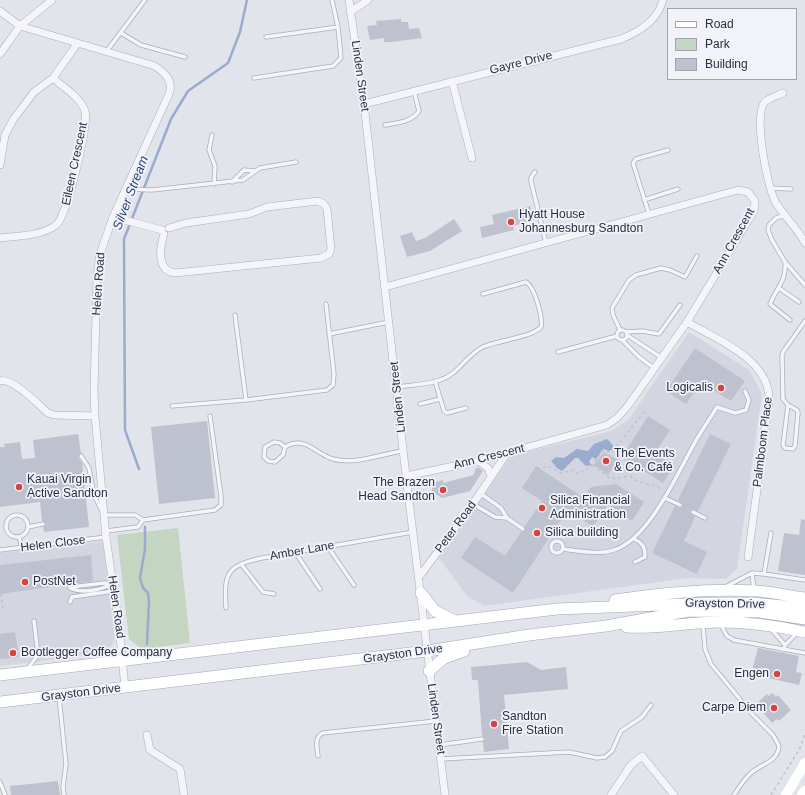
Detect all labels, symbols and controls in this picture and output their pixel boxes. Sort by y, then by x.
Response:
legend [667,8,797,80]
text: Road [705,17,734,31]
text: Park [705,37,730,51]
street label: Linden Street [348,40,372,112]
street label: Gayre Drive [488,48,554,78]
text: Building [705,57,748,71]
street label: Eileen Crescent [59,121,91,207]
water label: Silver Stream [110,154,152,232]
street label: Ann Crescent [710,206,758,276]
place label: Hyatt House Johannesburg Sandton [519,208,643,236]
marker: Hyatt House Johannesburg Sandton [506,217,516,227]
street label: Helen Road [90,252,108,316]
street label: Linden Street [387,361,409,433]
place label: Logicalis [666,381,713,395]
marker: Logicalis [716,383,726,393]
street label: Palmboom Place [750,396,776,488]
street label: Ann Crescent [452,441,526,473]
place label: The Events & Co. Café [614,447,675,475]
marker: The Events & Co. Café [601,456,611,466]
place label: Kauai Virgin Active Sandton [27,473,108,501]
place label: The Brazen Head Sandton [358,476,435,504]
marker: Kauai Virgin Active Sandton [14,482,24,492]
marker: The Brazen Head Sandton [438,485,448,495]
place label: Silica Financial Administration [550,494,630,522]
street label: Peter Road [432,498,480,556]
marker: Silica Financial Administration [537,503,547,513]
place label: Silica building [545,526,618,540]
marker: Silica building [532,528,542,538]
street label: Helen Close [20,533,86,555]
street label: Amber Lane [269,538,335,564]
place label: PostNet [33,575,76,589]
street label: Helen Road [104,575,128,639]
marker: PostNet [20,577,30,587]
street label: Grayston Drive [685,596,765,612]
street label: Grayston Drive [362,641,444,667]
place label: Bootlegger Coffee Company [21,646,172,660]
marker: Bootlegger Coffee Company [8,648,18,658]
place label: Engen [734,667,769,681]
marker: Engen [772,669,782,679]
street label: Grayston Drive [40,681,122,705]
street label: Linden Street [424,683,448,755]
place label: Carpe Diem [702,701,766,715]
marker: Carpe Diem [769,703,779,713]
place label: Sandton Fire Station [502,710,563,738]
marker: Sandton Fire Station [489,719,499,729]

